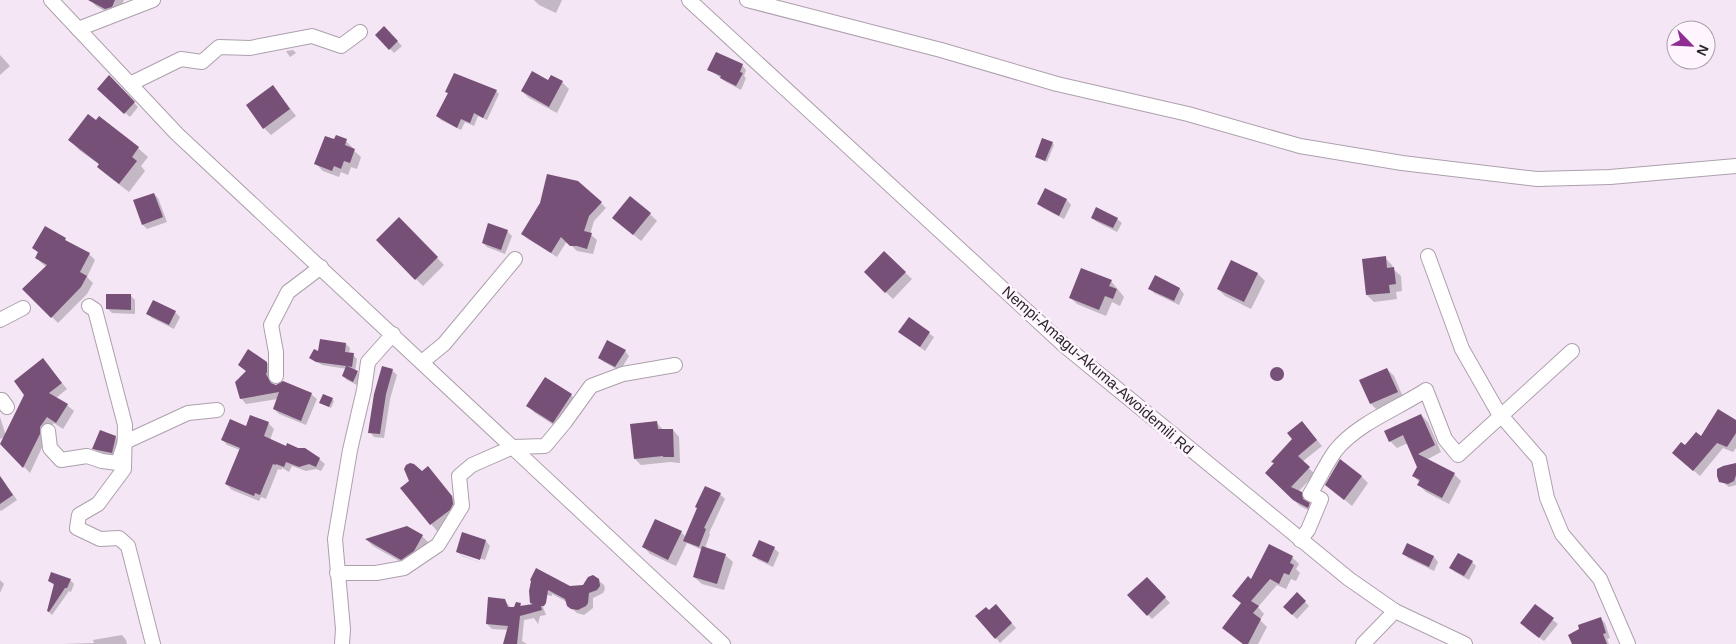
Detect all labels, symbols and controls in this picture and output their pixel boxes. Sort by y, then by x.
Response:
north arrow [1666,20,1716,70]
text: N [1694,42,1712,58]
street label: Nempi-Amagu-Akuma-Awoidemili Rd [999,282,1197,458]

